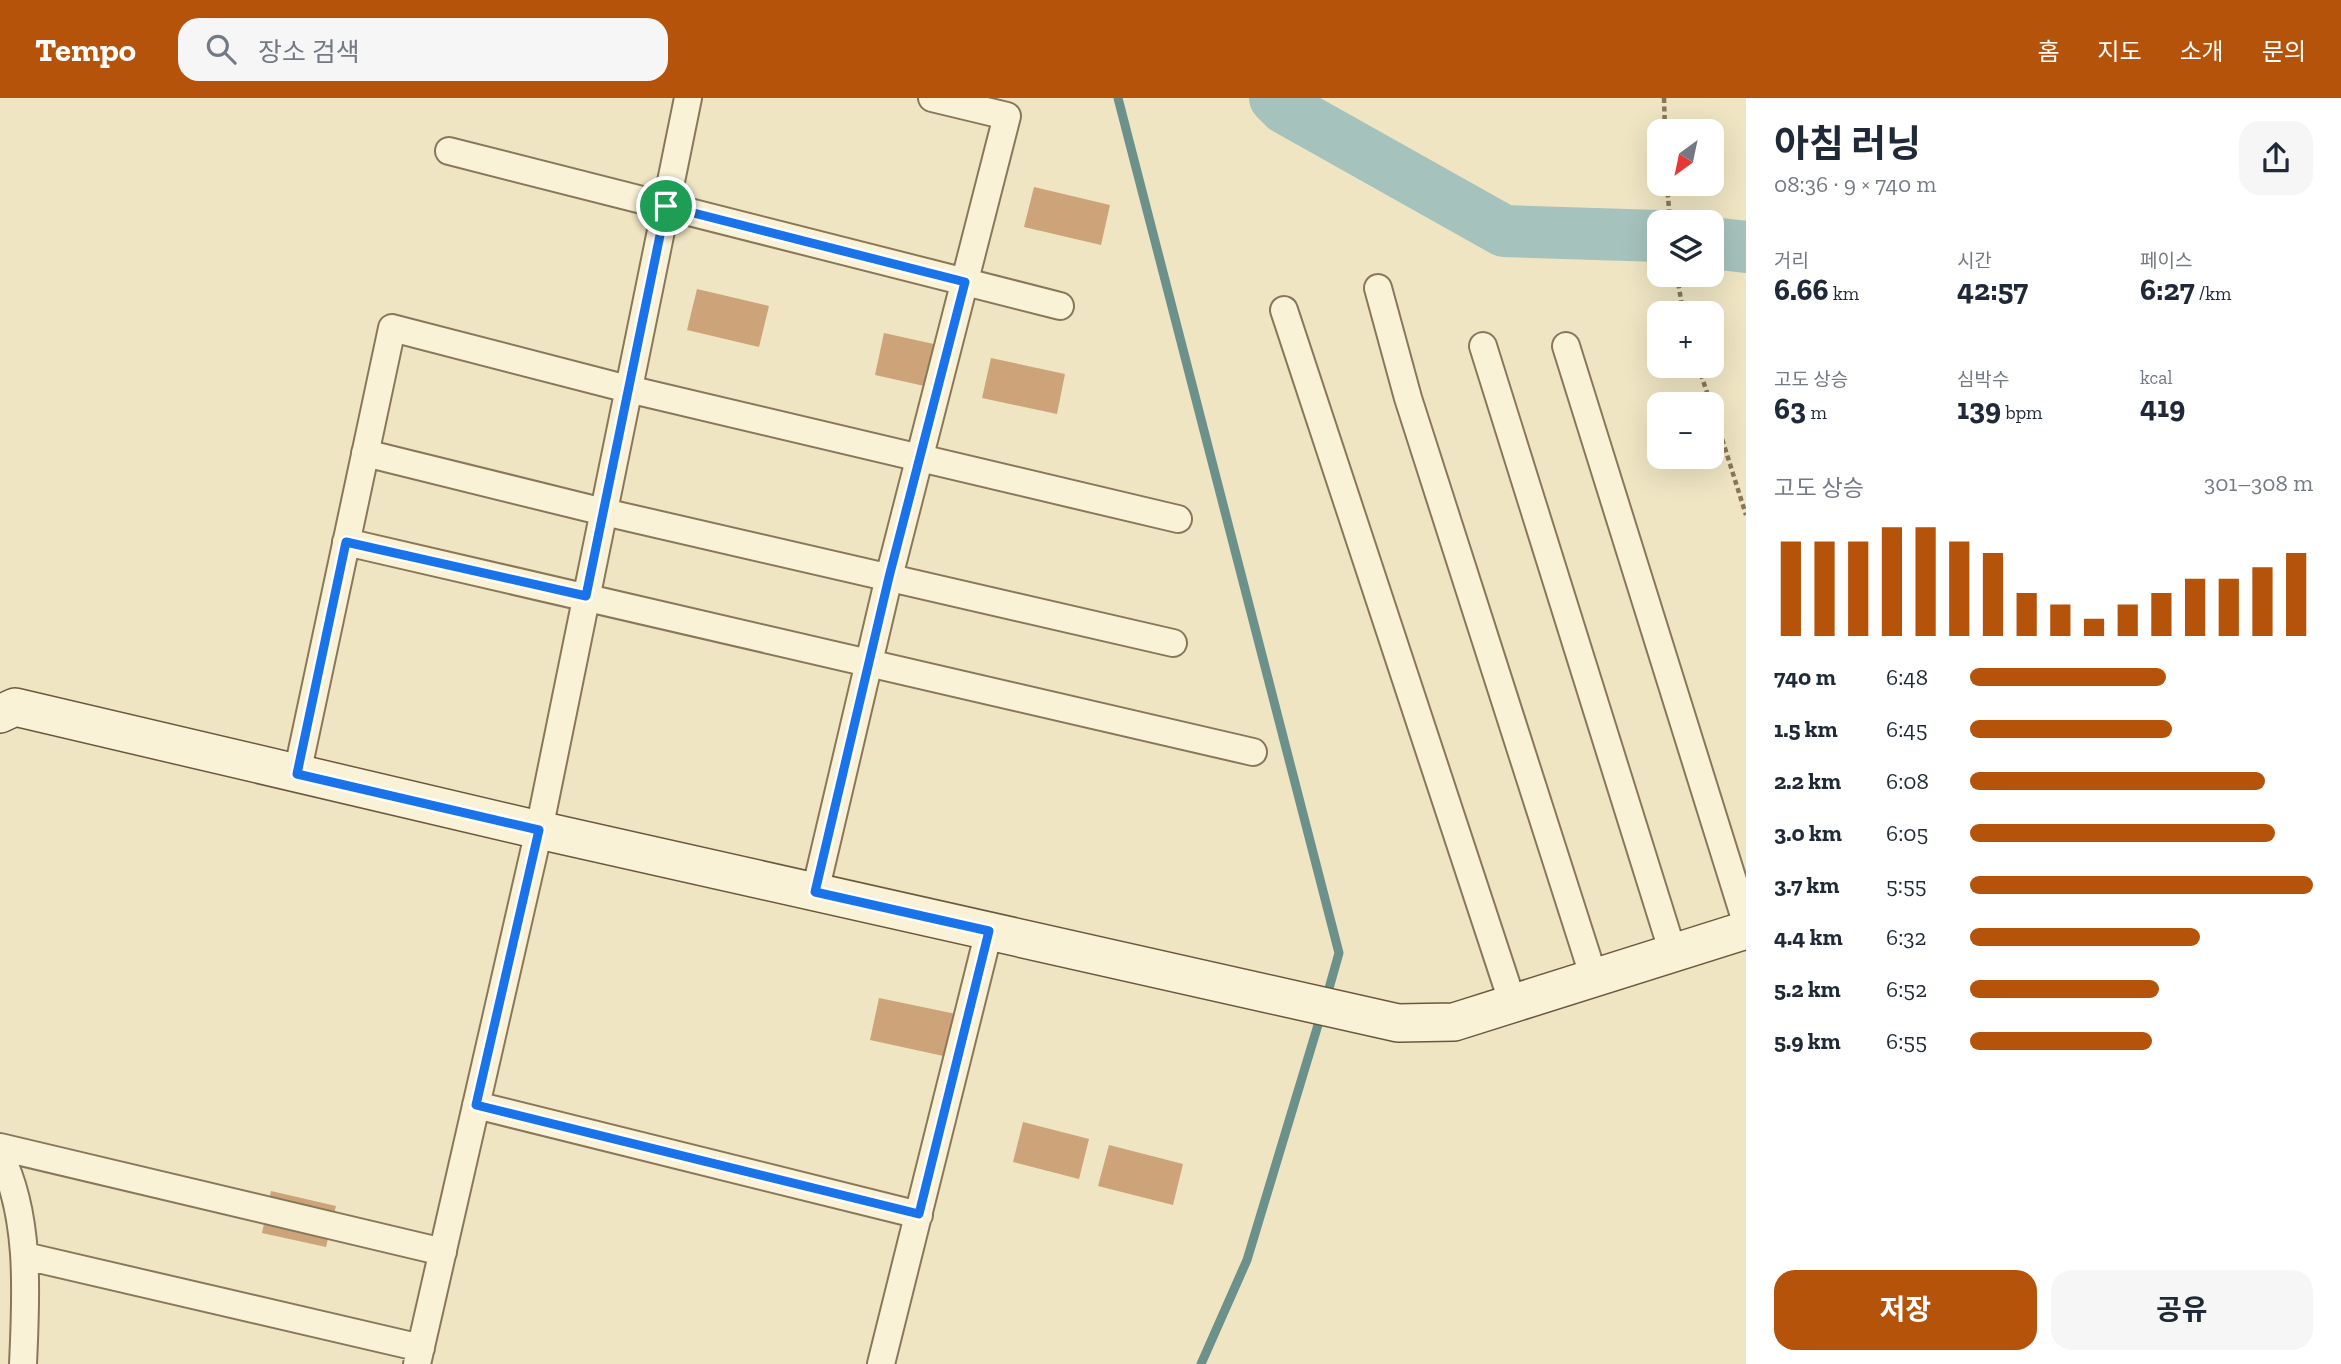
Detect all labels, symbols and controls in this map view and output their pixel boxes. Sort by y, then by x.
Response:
search box [178,18,668,81]
text: Tempo [35,30,136,69]
icon: search [202,30,240,68]
text: 장소 검색 [258,36,360,68]
text: 홈 [2037,37,2059,66]
text: 지도 [2097,37,2142,66]
text: 소개 [2180,37,2224,66]
text: 문의 [2262,37,2306,66]
north arrow [1647,119,1724,196]
map controls [1647,119,1724,469]
text: 아침 러닝 [1774,121,1921,167]
button: share [2239,121,2313,195]
text: 08:36 · 9 × 740 m [1774,170,1936,198]
pin [636,176,696,236]
icon: arrive [647,187,685,225]
button: layers [1647,210,1724,287]
text: 거리 [1774,249,1809,272]
text: 시간 [1957,249,1992,272]
text: 페이스 [2140,249,2192,272]
text: 6.66 [1774,272,1829,308]
text: 42:57 [1957,272,2028,308]
text: 6:27 [2140,272,2194,308]
text: km [1829,282,1859,305]
text: /km [2194,282,2232,305]
button: + [1647,301,1724,378]
text: kcal [2140,366,2173,389]
text: 고도 상승 [1774,368,1848,391]
text: 심박수 [1957,368,2009,391]
text: 419 [2140,389,2185,425]
text: 63 [1774,391,1806,427]
text: 139 [1957,391,2001,427]
button: − [1647,392,1724,469]
text: m [1806,401,1827,424]
text: bpm [2001,401,2042,424]
text: 301–308 m [2204,469,2313,497]
text: 고도 상승 [1774,474,1864,502]
text: 740 m [1774,663,1836,691]
text: 6:48 [1886,663,1928,691]
text: 1.5 km [1774,715,1838,743]
text: 6:45 [1886,715,1928,743]
text: 2.2 km [1774,767,1841,795]
text: 6:08 [1886,767,1929,795]
text: 3.0 km [1774,819,1842,847]
text: 6:05 [1886,819,1928,847]
text: 3.7 km [1774,871,1839,899]
text: 5:55 [1886,871,1926,899]
text: 4.4 km [1774,923,1843,951]
text: 6:32 [1886,923,1926,951]
text: 5.2 km [1774,975,1841,1003]
text: 6:52 [1886,975,1927,1003]
text: 5.9 km [1774,1027,1841,1055]
text: 6:55 [1886,1027,1927,1055]
button: 저장 [1774,1270,2037,1350]
button: 공유 [2051,1270,2313,1350]

